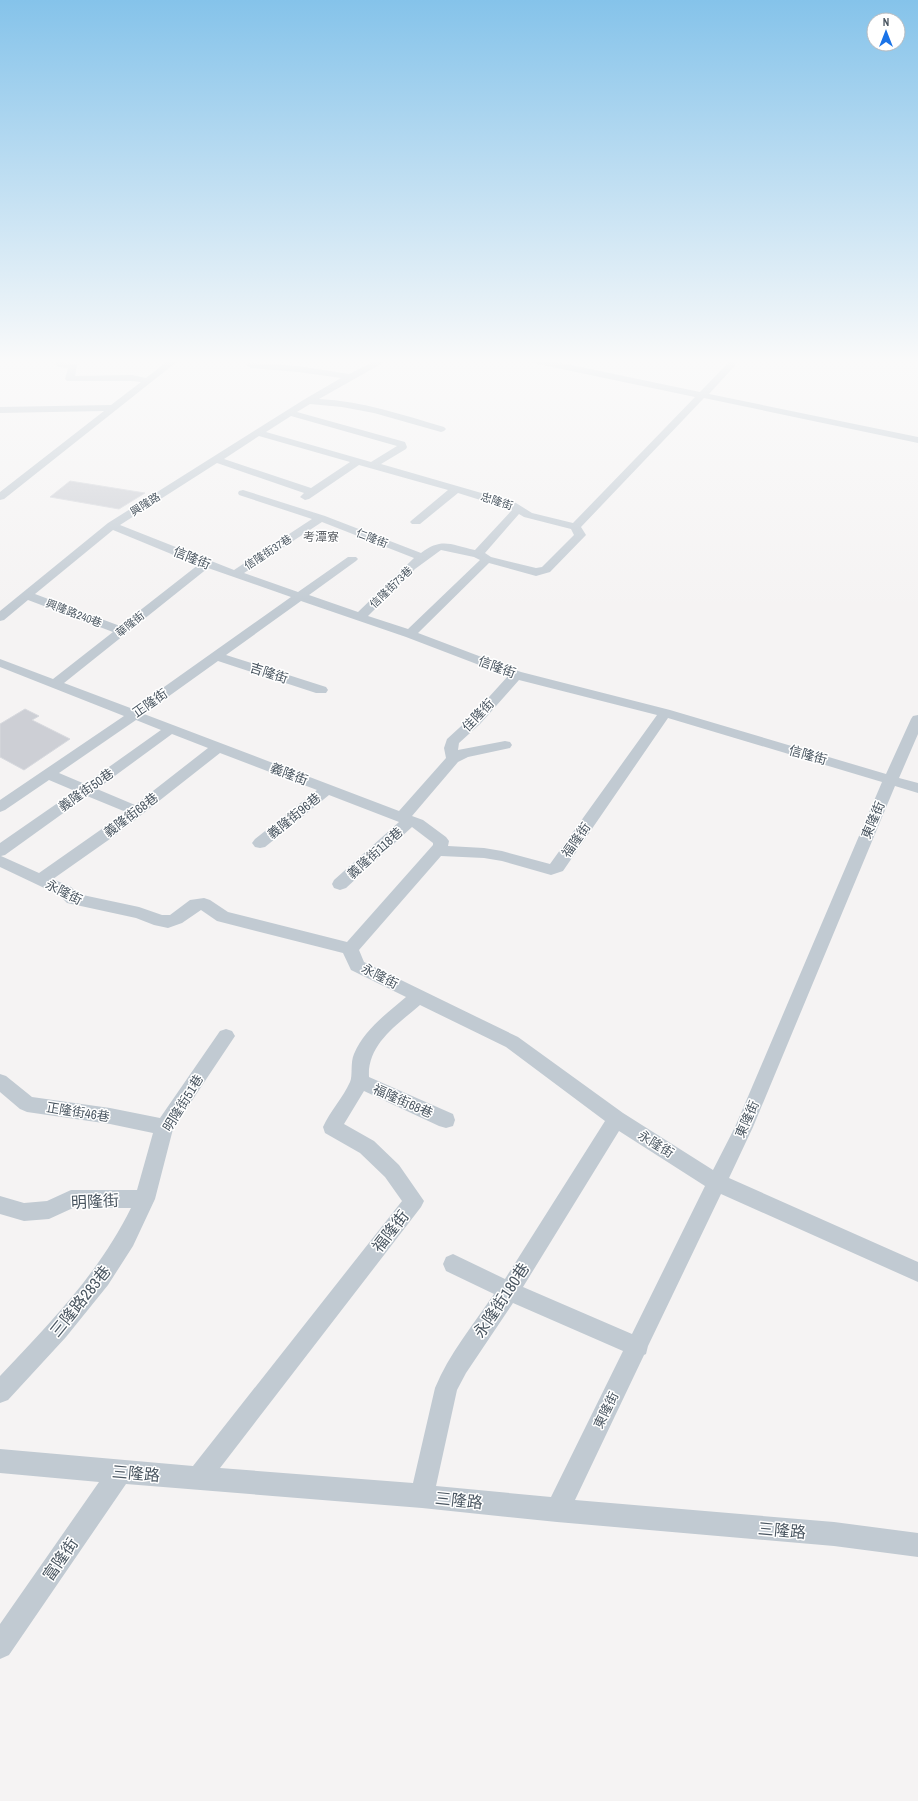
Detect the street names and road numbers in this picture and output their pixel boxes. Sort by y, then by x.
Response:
street label: 興隆路 [127,489,163,519]
street label: 忠隆街 [479,489,515,513]
street label: 仁隆街 [354,526,390,550]
street label: 信隆街37巷 [242,531,294,573]
street label: 信隆街 [171,543,213,573]
street label: 信隆街73巷 [367,563,415,611]
street label: 興隆路240巷 [44,596,104,630]
street label: 華隆街 [113,608,147,640]
street label: 信隆街 [476,652,518,682]
street label: 吉隆街 [248,659,290,687]
street label: 正隆街 [129,685,171,721]
street label: 佳隆街 [458,695,498,735]
street label: 信隆街 [787,741,829,769]
street label: 義隆街 [268,759,310,789]
street label: 義隆街50巷 [55,765,117,815]
street label: 義隆街68巷 [100,789,162,841]
street label: 義隆街96巷 [264,789,324,843]
street label: 東隆街 [858,799,888,841]
street label: 福隆街 [558,819,594,861]
street label: 義隆街118巷 [344,824,406,882]
street label: 永隆街 [43,876,85,908]
street label: 永隆街 [359,960,401,992]
street label: 明隆街51巷 [159,1071,207,1135]
street label: 福隆街68巷 [370,1080,436,1122]
street label: 東隆街 [731,1098,763,1140]
street label: 正隆街46巷 [45,1099,111,1125]
street label: 永隆街 [635,1126,677,1162]
street label: 明隆街 [70,1189,120,1213]
street label: 福隆街 [367,1205,413,1257]
street label: 永隆街180巷 [468,1258,534,1342]
street label: 三隆路283巷 [44,1261,116,1341]
street label: 東隆街 [590,1389,622,1431]
street label: 三隆路 [111,1460,161,1486]
street label: 三隆路 [434,1487,484,1513]
street label: 三隆路 [757,1517,807,1543]
street label: 富隆街 [37,1533,83,1585]

